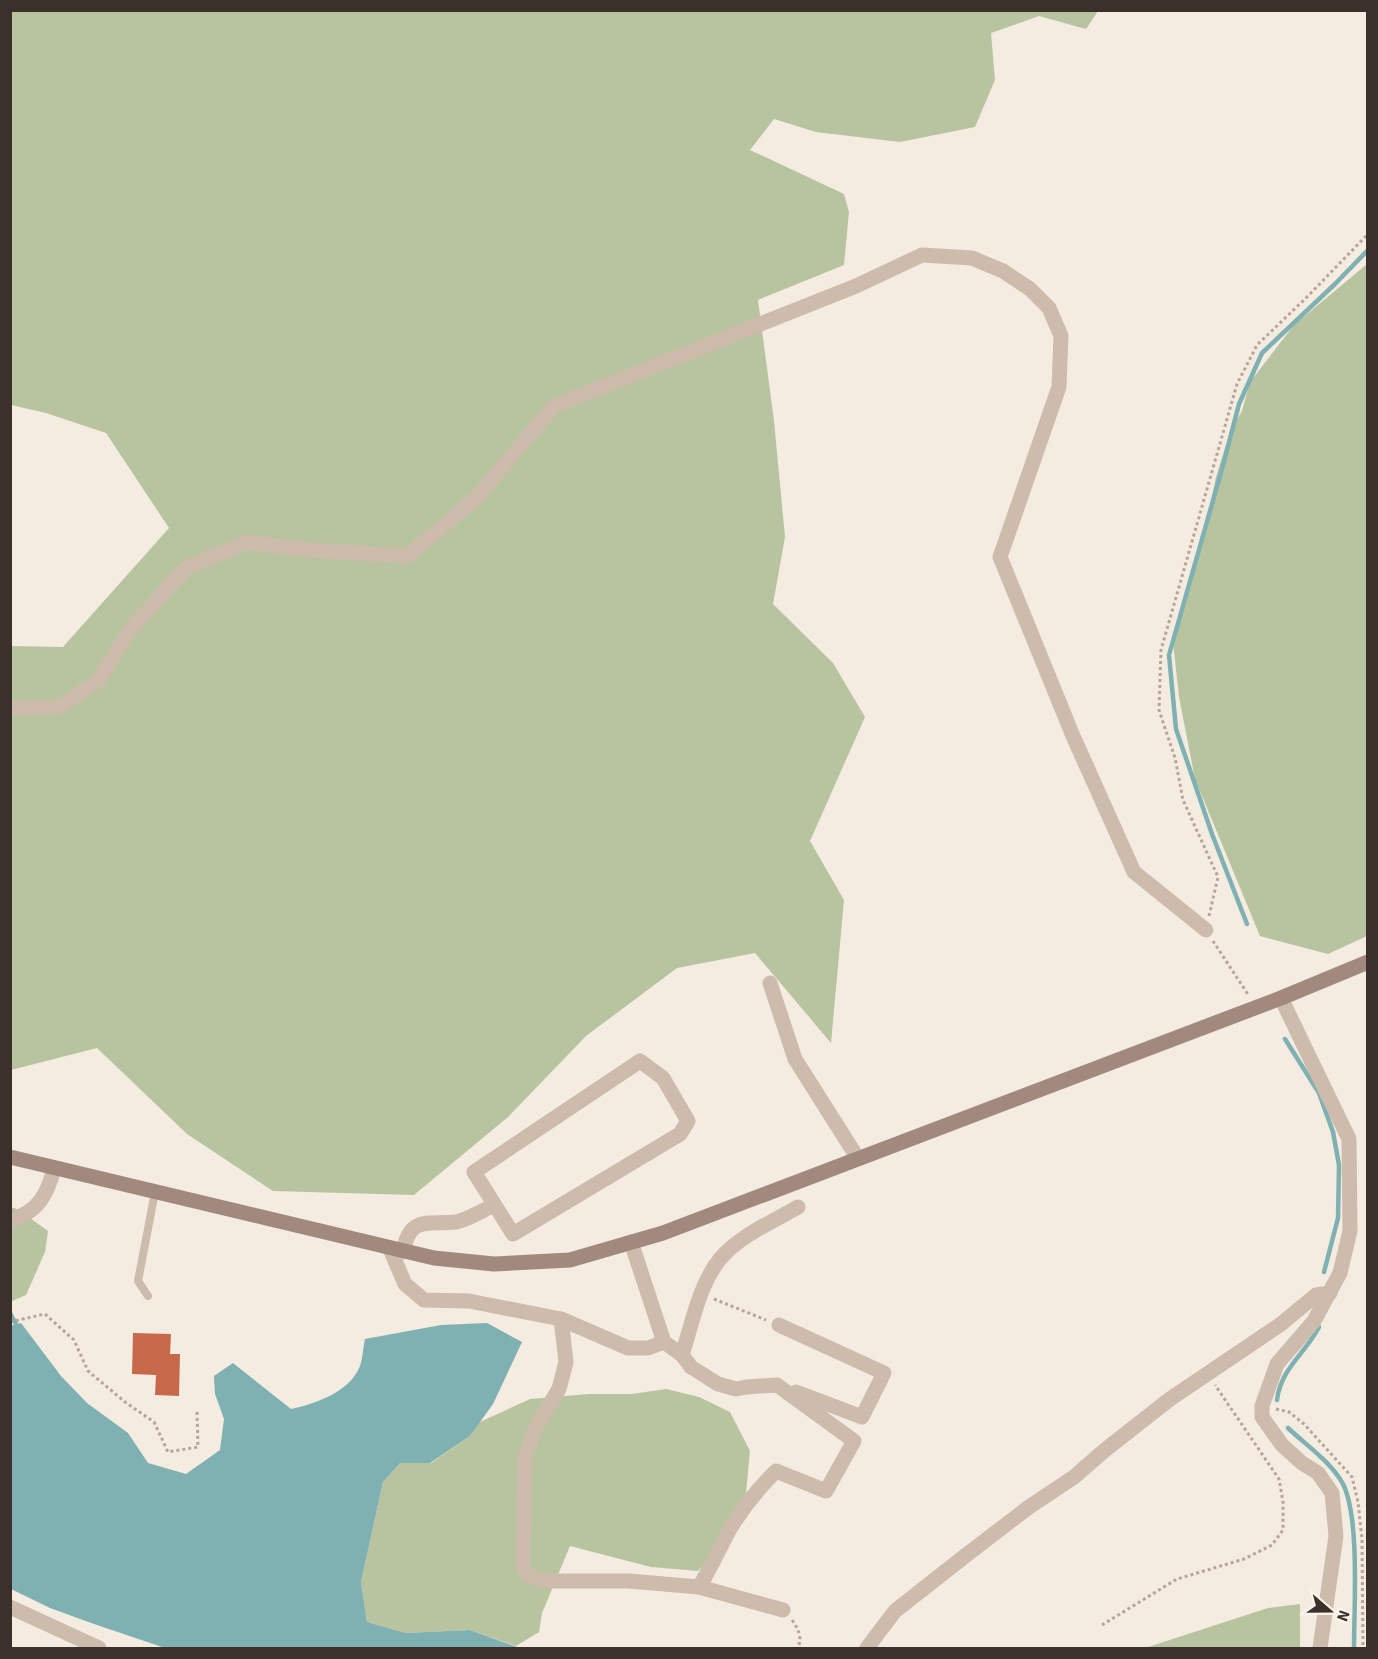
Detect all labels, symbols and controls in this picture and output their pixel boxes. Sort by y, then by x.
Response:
north arrow [1300,1581,1360,1641]
text: N [1331,1607,1355,1625]

